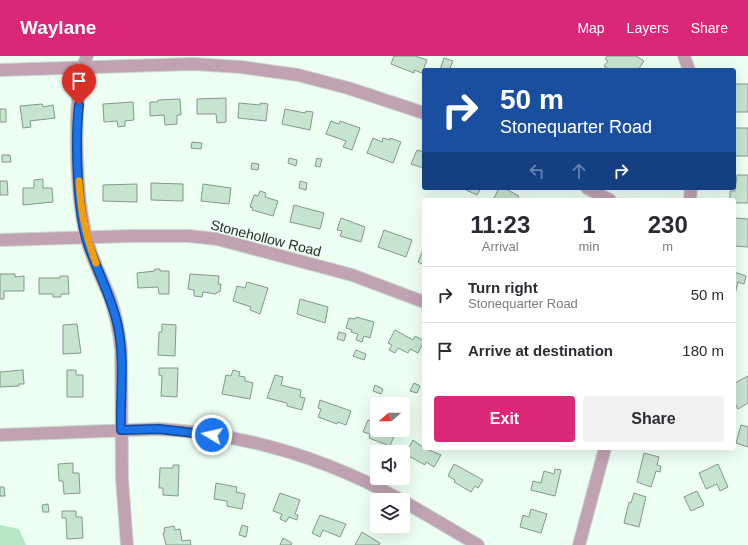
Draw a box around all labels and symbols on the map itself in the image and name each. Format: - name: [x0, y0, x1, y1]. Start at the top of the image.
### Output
- pin: [62, 64, 96, 105]
- street label: Stonehollow Road: [209, 216, 323, 260]
- north arrow: [370, 397, 410, 437]
- position arrow: [191, 414, 233, 456]

